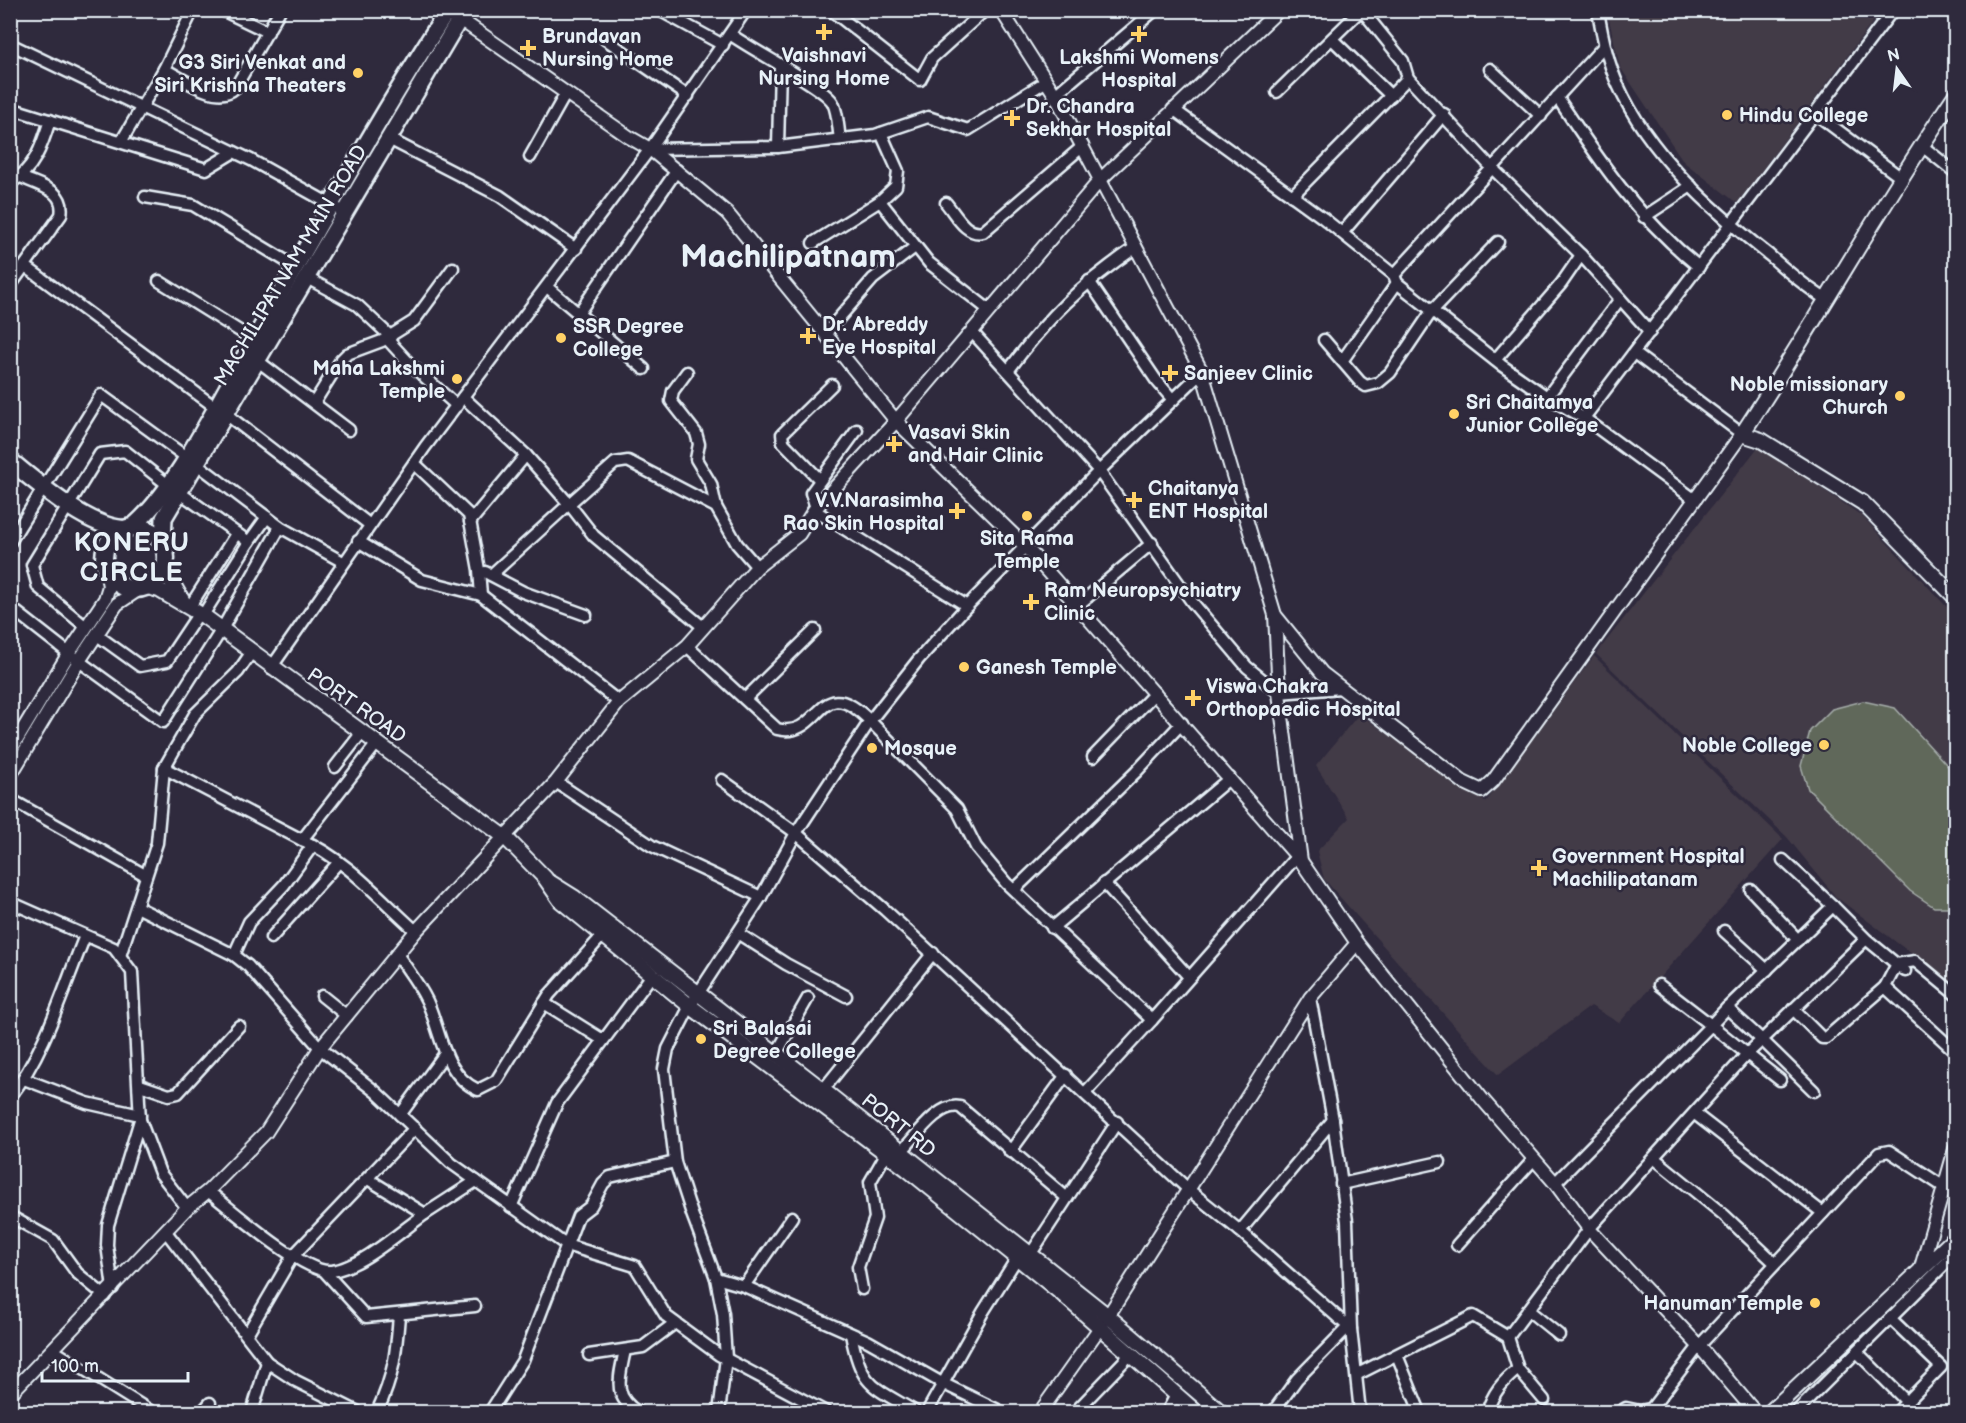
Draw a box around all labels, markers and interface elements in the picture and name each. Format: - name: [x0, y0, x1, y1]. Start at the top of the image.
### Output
- marker: Vaishnavi Nursing Home: [815, 23, 833, 41]
- place label: Brundavan Nursing Home: [542, 25, 674, 72]
- marker: Lakshmi Womens Hospital: [1130, 25, 1148, 43]
- marker: Brundavan Nursing Home: [519, 39, 537, 57]
- north arrow: [1867, 39, 1927, 99]
- place label: Vaishnavi Nursing Home: [758, 44, 890, 91]
- text: N: [1886, 45, 1902, 67]
- place label: Lakshmi Womens Hospital: [1059, 46, 1219, 93]
- place label: G3 Siri Venkat and Siri Krishna Theaters: [154, 51, 346, 98]
- marker: G3 Siri Venkat and Siri Krishna Theaters: [351, 66, 365, 80]
- place label: Dr. Chandra Sekhar Hospital: [1026, 95, 1171, 142]
- place label: Hindu College: [1739, 104, 1868, 128]
- marker: Hindu College: [1720, 108, 1734, 122]
- marker: Dr. Chandra Sekhar Hospital: [1003, 109, 1021, 127]
- street label: MACHILIPATNAM MAIN ROAD: [209, 141, 372, 390]
- district label: Machilipatnam: [680, 238, 896, 277]
- place label: Dr. Abreddy Eye Hospital: [822, 313, 936, 360]
- place label: SSR Degree College: [573, 315, 684, 362]
- marker: Dr. Abreddy Eye Hospital: [799, 327, 817, 345]
- marker: SSR Degree College: [554, 331, 568, 345]
- place label: Maha Lakshmi Temple: [313, 357, 445, 404]
- place label: Sanjeev Clinic: [1184, 362, 1313, 386]
- marker: Sanjeev Clinic: [1161, 364, 1179, 382]
- marker: Maha Lakshmi Temple: [450, 372, 464, 386]
- place label: Noble missionary Church: [1730, 373, 1889, 420]
- marker: Noble missionary Church: [1893, 389, 1907, 403]
- place label: Sri Chaitamya Junior College: [1466, 391, 1598, 438]
- marker: Sri Chaitamya Junior College: [1447, 407, 1461, 421]
- place label: Vasavi Skin and Hair Clinic: [908, 421, 1043, 468]
- marker: Vasavi Skin and Hair Clinic: [885, 435, 903, 453]
- place label: Chaitanya ENT Hospital: [1148, 477, 1268, 524]
- place label: V.V.Narasimha Rao Skin Hospital: [783, 489, 944, 536]
- marker: Chaitanya ENT Hospital: [1125, 491, 1143, 509]
- marker: V.V.Narasimha Rao Skin Hospital: [948, 502, 966, 520]
- marker: Sita Rama Temple: [1020, 509, 1034, 523]
- place label: Sita Rama Temple: [980, 527, 1074, 574]
- district label: KONERU CIRCLE: [74, 528, 190, 589]
- place label: Ram Neuropsychiatry Clinic: [1044, 579, 1242, 626]
- marker: Ram Neuropsychiatry Clinic: [1022, 593, 1040, 611]
- place label: Ganesh Temple: [976, 656, 1117, 680]
- marker: Ganesh Temple: [957, 660, 971, 674]
- street label: PORT ROAD: [302, 663, 410, 749]
- place label: Viswa Chakra Orthopaedic Hospital: [1206, 675, 1401, 722]
- marker: Viswa Chakra Orthopaedic Hospital: [1184, 689, 1202, 707]
- place label: Noble College: [1682, 734, 1812, 758]
- place label: Mosque: [884, 737, 957, 761]
- marker: Noble College: [1817, 738, 1831, 752]
- marker: Mosque: [865, 741, 879, 755]
- place label: Government Hospital Machilipatanam: [1552, 845, 1745, 892]
- marker: Government Hospital Machilipatanam: [1530, 859, 1548, 877]
- place label: Sri Balasai Degree College: [713, 1017, 856, 1064]
- marker: Sri Balasai Degree College: [694, 1032, 708, 1046]
- street label: PORT RD: [857, 1089, 940, 1163]
- place label: Hanuman Temple: [1644, 1292, 1803, 1316]
- marker: Hanuman Temple: [1808, 1296, 1822, 1310]
- scale bar: [42, 1345, 188, 1383]
- text: 100 m: [51, 1356, 99, 1377]

